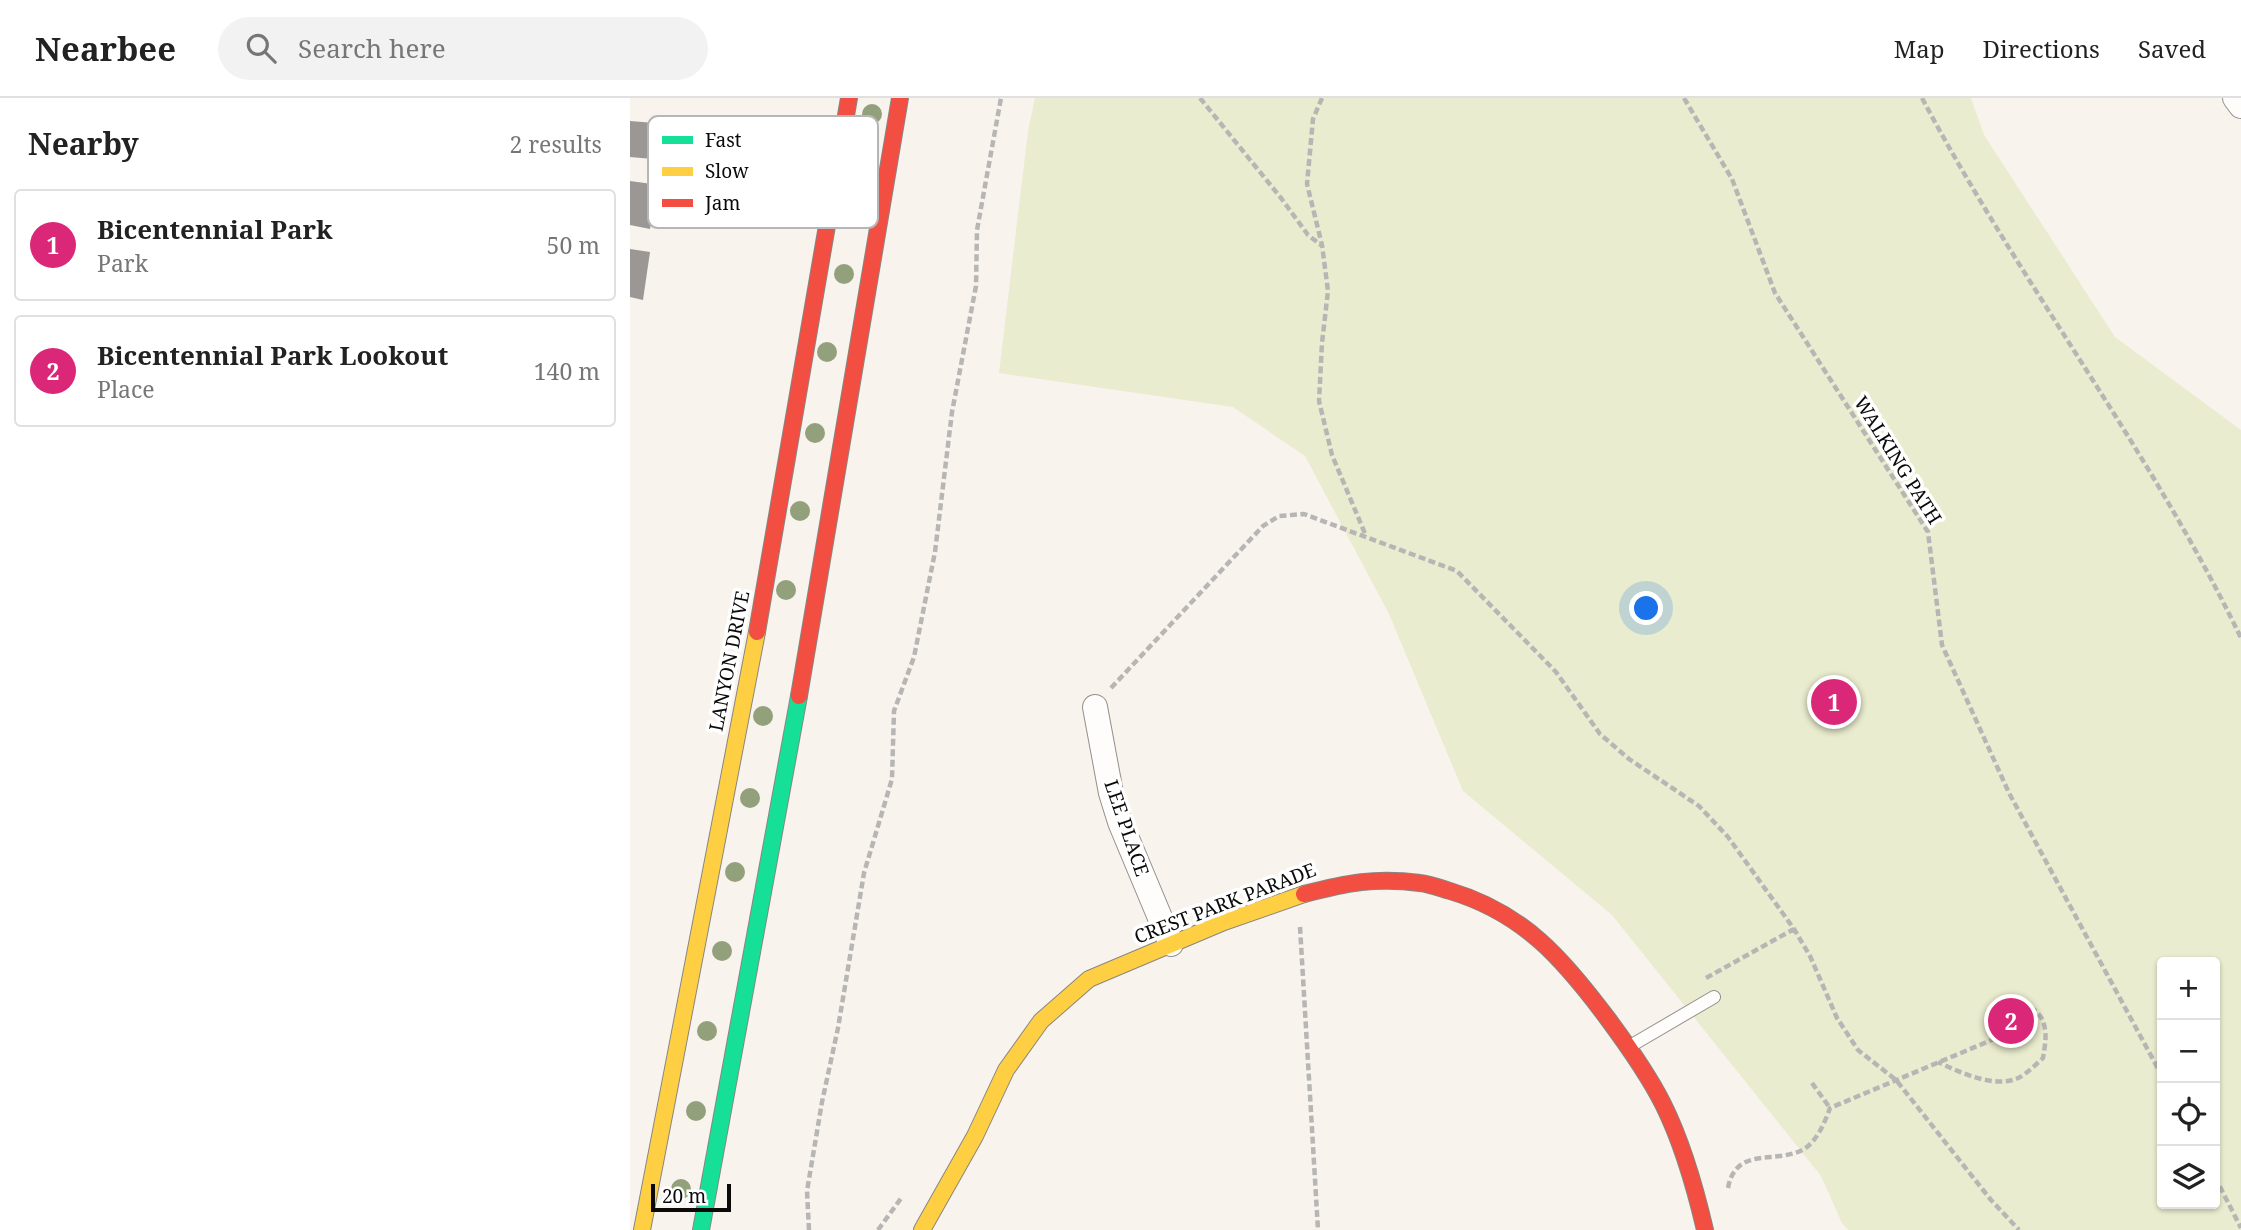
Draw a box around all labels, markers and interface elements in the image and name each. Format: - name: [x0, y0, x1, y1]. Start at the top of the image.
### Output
- search box: [218, 17, 708, 80]
- text: Nearbee: [35, 26, 176, 71]
- icon: search: [242, 29, 280, 67]
- text: Search here: [298, 30, 446, 66]
- text: Map: [1894, 32, 1945, 65]
- text: Directions: [1983, 32, 2100, 65]
- text: Saved: [2138, 32, 2206, 65]
- legend: [648, 116, 878, 228]
- text: Nearby: [28, 123, 139, 164]
- text: Fast: [705, 127, 742, 153]
- text: 2 results: [509, 128, 602, 160]
- text: Slow: [705, 158, 749, 184]
- text: Jam: [704, 190, 740, 216]
- text: Bicentennial Park: [97, 211, 333, 247]
- text: 1: [47, 229, 60, 261]
- text: 50 m: [547, 229, 600, 261]
- text: Park: [97, 247, 148, 279]
- text: Bicentennial Park Lookout: [97, 337, 448, 373]
- text: 2: [47, 355, 60, 387]
- text: 140 m: [534, 355, 600, 387]
- text: Place: [97, 373, 155, 405]
- street label: WALKING PATH: [1848, 391, 1948, 529]
- street label: LANYON DRIVE: [703, 588, 755, 733]
- your location: [1629, 591, 1663, 625]
- pin: 1: [1811, 676, 1857, 728]
- street label: LEE PLACE: [1098, 776, 1156, 880]
- street label: CREST PARK PARADE: [1130, 856, 1320, 950]
- map controls: [2157, 957, 2220, 1209]
- button: +: [2157, 957, 2220, 1020]
- pin: 2: [1988, 995, 2034, 1047]
- button: −: [2157, 1020, 2220, 1083]
- button: locate: [2157, 1083, 2220, 1146]
- button: layers: [2157, 1146, 2220, 1209]
- scale bar: [651, 1181, 732, 1213]
- text: 20 m: [662, 1183, 706, 1209]

